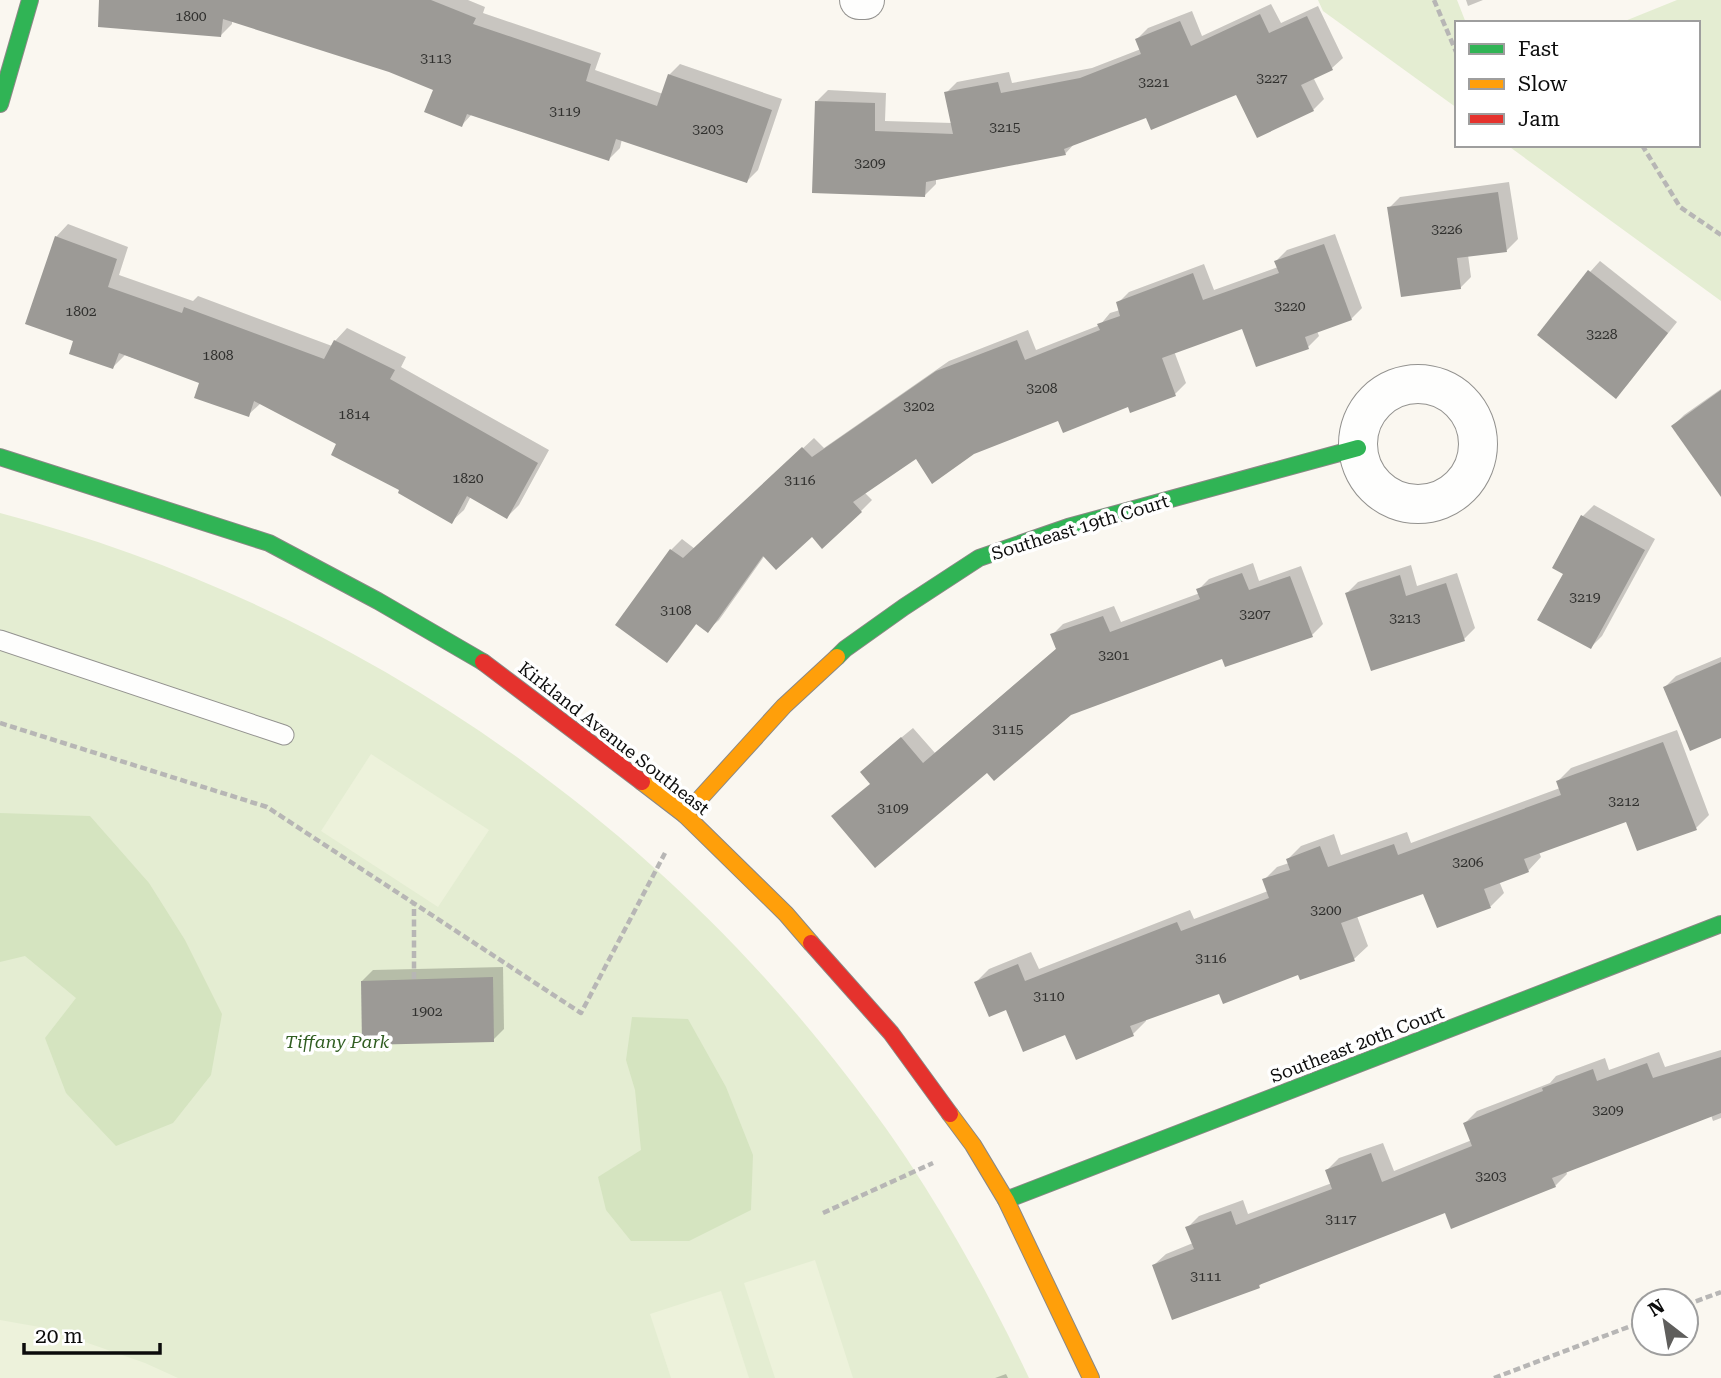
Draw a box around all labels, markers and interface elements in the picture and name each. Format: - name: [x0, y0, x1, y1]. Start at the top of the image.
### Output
- house number: 1800: [175, 8, 207, 24]
- legend: [1455, 21, 1700, 147]
- text: Fast: [1518, 37, 1559, 61]
- house number: 3113: [420, 50, 452, 66]
- house number: 3227: [1256, 70, 1288, 86]
- text: Slow: [1518, 72, 1568, 96]
- house number: 3221: [1138, 74, 1170, 90]
- house number: 3119: [549, 103, 581, 119]
- text: Jam: [1518, 107, 1560, 131]
- house number: 3215: [989, 119, 1021, 135]
- house number: 3203: [692, 121, 724, 137]
- house number: 3209: [854, 155, 886, 171]
- house number: 3226: [1431, 221, 1463, 237]
- house number: 3220: [1274, 298, 1306, 314]
- house number: 1802: [65, 303, 97, 319]
- house number: 3228: [1586, 326, 1618, 342]
- house number: 1808: [202, 347, 234, 363]
- house number: 3208: [1026, 380, 1058, 396]
- house number: 3202: [903, 398, 935, 414]
- house number: 1814: [338, 406, 370, 422]
- house number: 1820: [452, 470, 484, 486]
- house number: 3116: [784, 472, 816, 488]
- street label: Southeast 19th Court: [989, 490, 1171, 564]
- house number: 3219: [1569, 589, 1601, 605]
- house number: 3108: [660, 602, 692, 618]
- house number: 3207: [1239, 606, 1271, 622]
- house number: 3213: [1389, 610, 1421, 626]
- house number: 3201: [1098, 647, 1130, 663]
- street label: Kirkland Avenue Southeast: [514, 657, 714, 819]
- house number: 3115: [992, 721, 1024, 737]
- house number: 3212: [1608, 793, 1640, 809]
- house number: 3109: [877, 800, 909, 816]
- house number: 3206: [1452, 854, 1484, 870]
- house number: 3200: [1310, 902, 1342, 918]
- house number: 3116: [1195, 950, 1227, 966]
- house number: 3110: [1033, 988, 1065, 1004]
- street label: Southeast 20th Court: [1267, 1001, 1447, 1087]
- house number: 1902: [411, 1003, 443, 1019]
- park label: Tiffany Park: [285, 1031, 390, 1052]
- house number: 3209: [1592, 1102, 1624, 1118]
- house number: 3203: [1475, 1168, 1507, 1184]
- house number: 3117: [1325, 1211, 1357, 1227]
- house number: 3111: [1190, 1268, 1222, 1284]
- north arrow: [1630, 1287, 1700, 1357]
- text: N: [1644, 1294, 1669, 1321]
- scale bar: [24, 1312, 161, 1356]
- text: 20 m: [35, 1324, 83, 1348]

